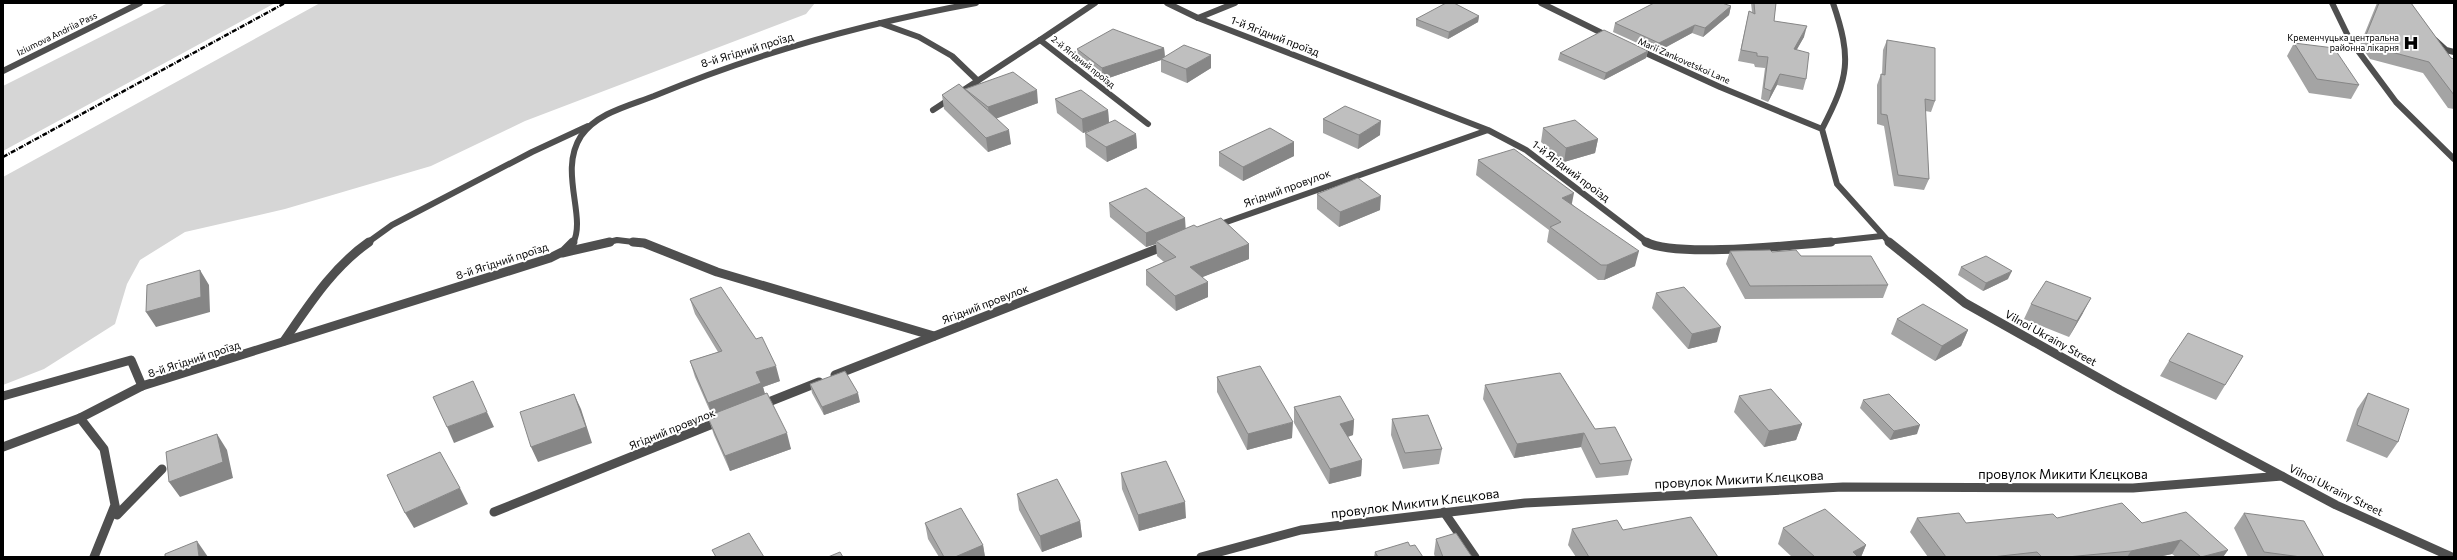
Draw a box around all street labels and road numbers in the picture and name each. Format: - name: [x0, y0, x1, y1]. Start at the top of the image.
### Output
- street label: Iziumova Andriia Pass: [15, 9, 99, 58]
- street label: 1-й Ягідний проїзд: [1229, 13, 1322, 59]
- street label: 8-й Ягідний проїзд: [699, 29, 795, 70]
- street label: 2-й Ягідний проїзд: [1049, 33, 1118, 90]
- street label: Marii Zankovetskoi Lane: [1636, 35, 1732, 86]
- street label: 1-й Ягідний проїзд: [1530, 137, 1613, 204]
- street label: Ягідний провулок: [1242, 166, 1332, 209]
- street label: 8-й Ягідний проїзд: [454, 239, 550, 282]
- street label: Ягідний провулок: [940, 281, 1030, 326]
- street label: Vilnoi Ukrainy Street: [2003, 307, 2100, 368]
- street label: 8-й Ягідний проїзд: [146, 337, 242, 380]
- street label: Ягідний провулок: [627, 405, 717, 452]
- street label: Vilnoi Ukrainy Street: [2287, 461, 2386, 518]
- street label: провулок Микити Клєцкова: [1978, 466, 2148, 482]
- street label: провулок Микити Клєцкова: [1654, 467, 1824, 491]
- street label: провулок Микити Клєцкова: [1330, 485, 1500, 521]

